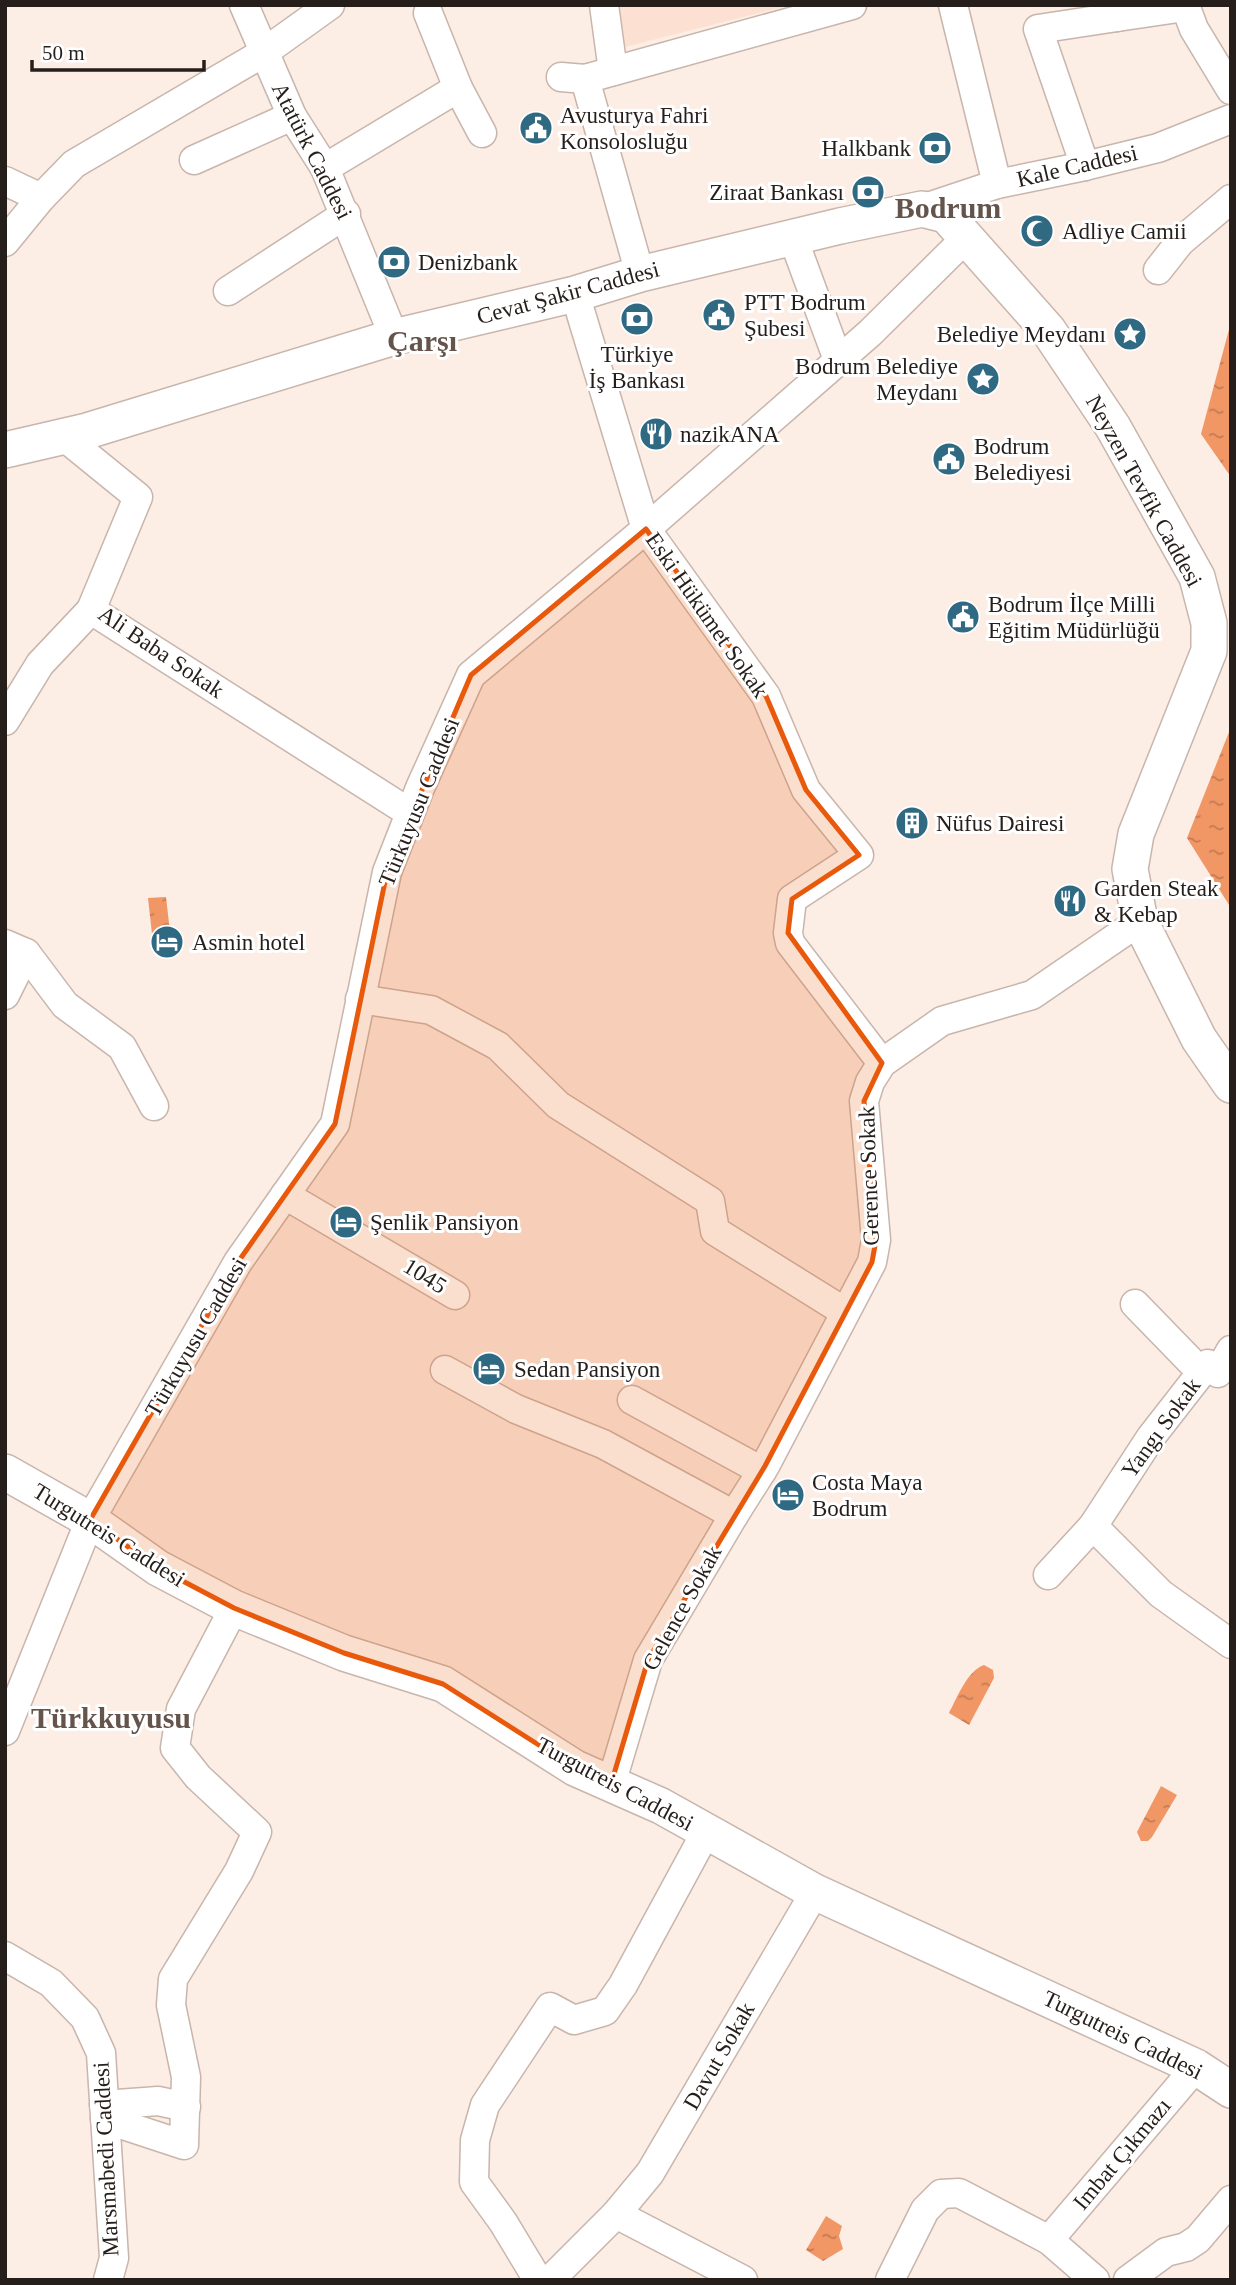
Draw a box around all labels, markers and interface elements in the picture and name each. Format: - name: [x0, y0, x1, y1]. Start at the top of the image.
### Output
- scale bar: [32, 28, 203, 72]
- text: 50 m: [42, 41, 85, 65]
- street label: Atatürk Caddesi: [267, 78, 357, 224]
- place label: Avusturya Fahri Konsolosluğu: [560, 103, 708, 154]
- public building icon: Avusturya Fahri Konsolosluğu: [517, 109, 555, 147]
- bank icon: Halkbank: [916, 129, 954, 167]
- place label: Halkbank: [822, 136, 911, 161]
- street label: Kale Caddesi: [1014, 140, 1140, 192]
- bank icon: Ziraat Bankası: [849, 173, 887, 211]
- place label: Ziraat Bankası: [709, 180, 844, 205]
- district label: Bodrum: [895, 191, 1001, 224]
- mosque icon: Adliye Camii: [1018, 212, 1056, 250]
- place label: Adliye Camii: [1062, 219, 1187, 244]
- bank icon: Denizbank: [375, 243, 413, 281]
- place label: Denizbank: [418, 250, 518, 275]
- street label: Cevat Şakir Caddesi: [474, 257, 662, 329]
- place label: PTT Bodrum Şubesi: [744, 290, 866, 341]
- public building icon: PTT Bodrum Şubesi: [700, 296, 738, 334]
- bank icon: Türkiye İş Bankası: [618, 300, 656, 338]
- place icon: Belediye Meydanı: [1111, 315, 1149, 353]
- place label: Belediye Meydanı: [937, 322, 1106, 347]
- district label: Çarşı: [387, 324, 457, 357]
- place label: Türkiye İş Bankası: [589, 342, 685, 393]
- place label: Bodrum Belediye Meydanı: [795, 354, 958, 405]
- place icon: Bodrum Belediye Meydanı: [964, 360, 1002, 398]
- street label: Neyzen Tevfik Caddesi: [1081, 391, 1207, 591]
- restaurant icon: nazikANA: [637, 415, 675, 453]
- place label: nazikANA: [680, 422, 780, 447]
- place label: Bodrum Belediyesi: [974, 434, 1071, 485]
- public building icon: Bodrum Belediyesi: [930, 440, 968, 478]
- street label: Eski Hükümet Sokak: [641, 528, 774, 703]
- place label: Bodrum İlçe Milli Eğitim Müdürlüğü: [988, 592, 1160, 643]
- public building icon: Bodrum İlçe Milli Eğitim Müdürlüğü: [944, 598, 982, 636]
- street label: Ali Baba Sokak: [94, 601, 229, 703]
- street label: Türkuyusu Caddesi: [374, 714, 464, 890]
- building icon: Nüfus Dairesi: [893, 804, 931, 842]
- place label: Nüfus Dairesi: [936, 811, 1064, 836]
- place label: Garden Steak & Kebap: [1094, 876, 1219, 927]
- restaurant icon: Garden Steak & Kebap: [1051, 882, 1089, 920]
- hotel icon: Asmin hotel: [148, 923, 186, 961]
- place label: Asmin hotel: [192, 930, 305, 955]
- street label: Gerence Sokak: [854, 1105, 884, 1246]
- hotel icon: Şenlik Pansiyon: [327, 1203, 365, 1241]
- place label: Şenlik Pansiyon: [370, 1210, 519, 1235]
- street label: Türkuyusu Caddesi: [140, 1253, 252, 1421]
- street label: 1045: [399, 1253, 451, 1299]
- hotel icon: Sedan Pansiyon: [470, 1350, 508, 1388]
- place label: Sedan Pansiyon: [514, 1357, 661, 1382]
- street label: Yangı Sokak: [1116, 1373, 1206, 1483]
- place label: Costa Maya Bodrum: [812, 1470, 923, 1521]
- hotel icon: Costa Maya Bodrum: [769, 1476, 807, 1514]
- street label: Turgutreis Caddesi: [28, 1478, 190, 1592]
- street label: Gelence Sokak: [637, 1541, 727, 1675]
- district label: Türkkuyusu: [31, 1701, 191, 1734]
- street label: Turgutreis Caddesi: [532, 1732, 698, 1836]
- street label: Turgutreis Caddesi: [1039, 1986, 1207, 2084]
- street label: Davut Sokak: [678, 1998, 760, 2114]
- street label: Marsmabedi Caddesi: [88, 2061, 124, 2257]
- street label: Imbat Çıkmazı: [1068, 2093, 1176, 2215]

